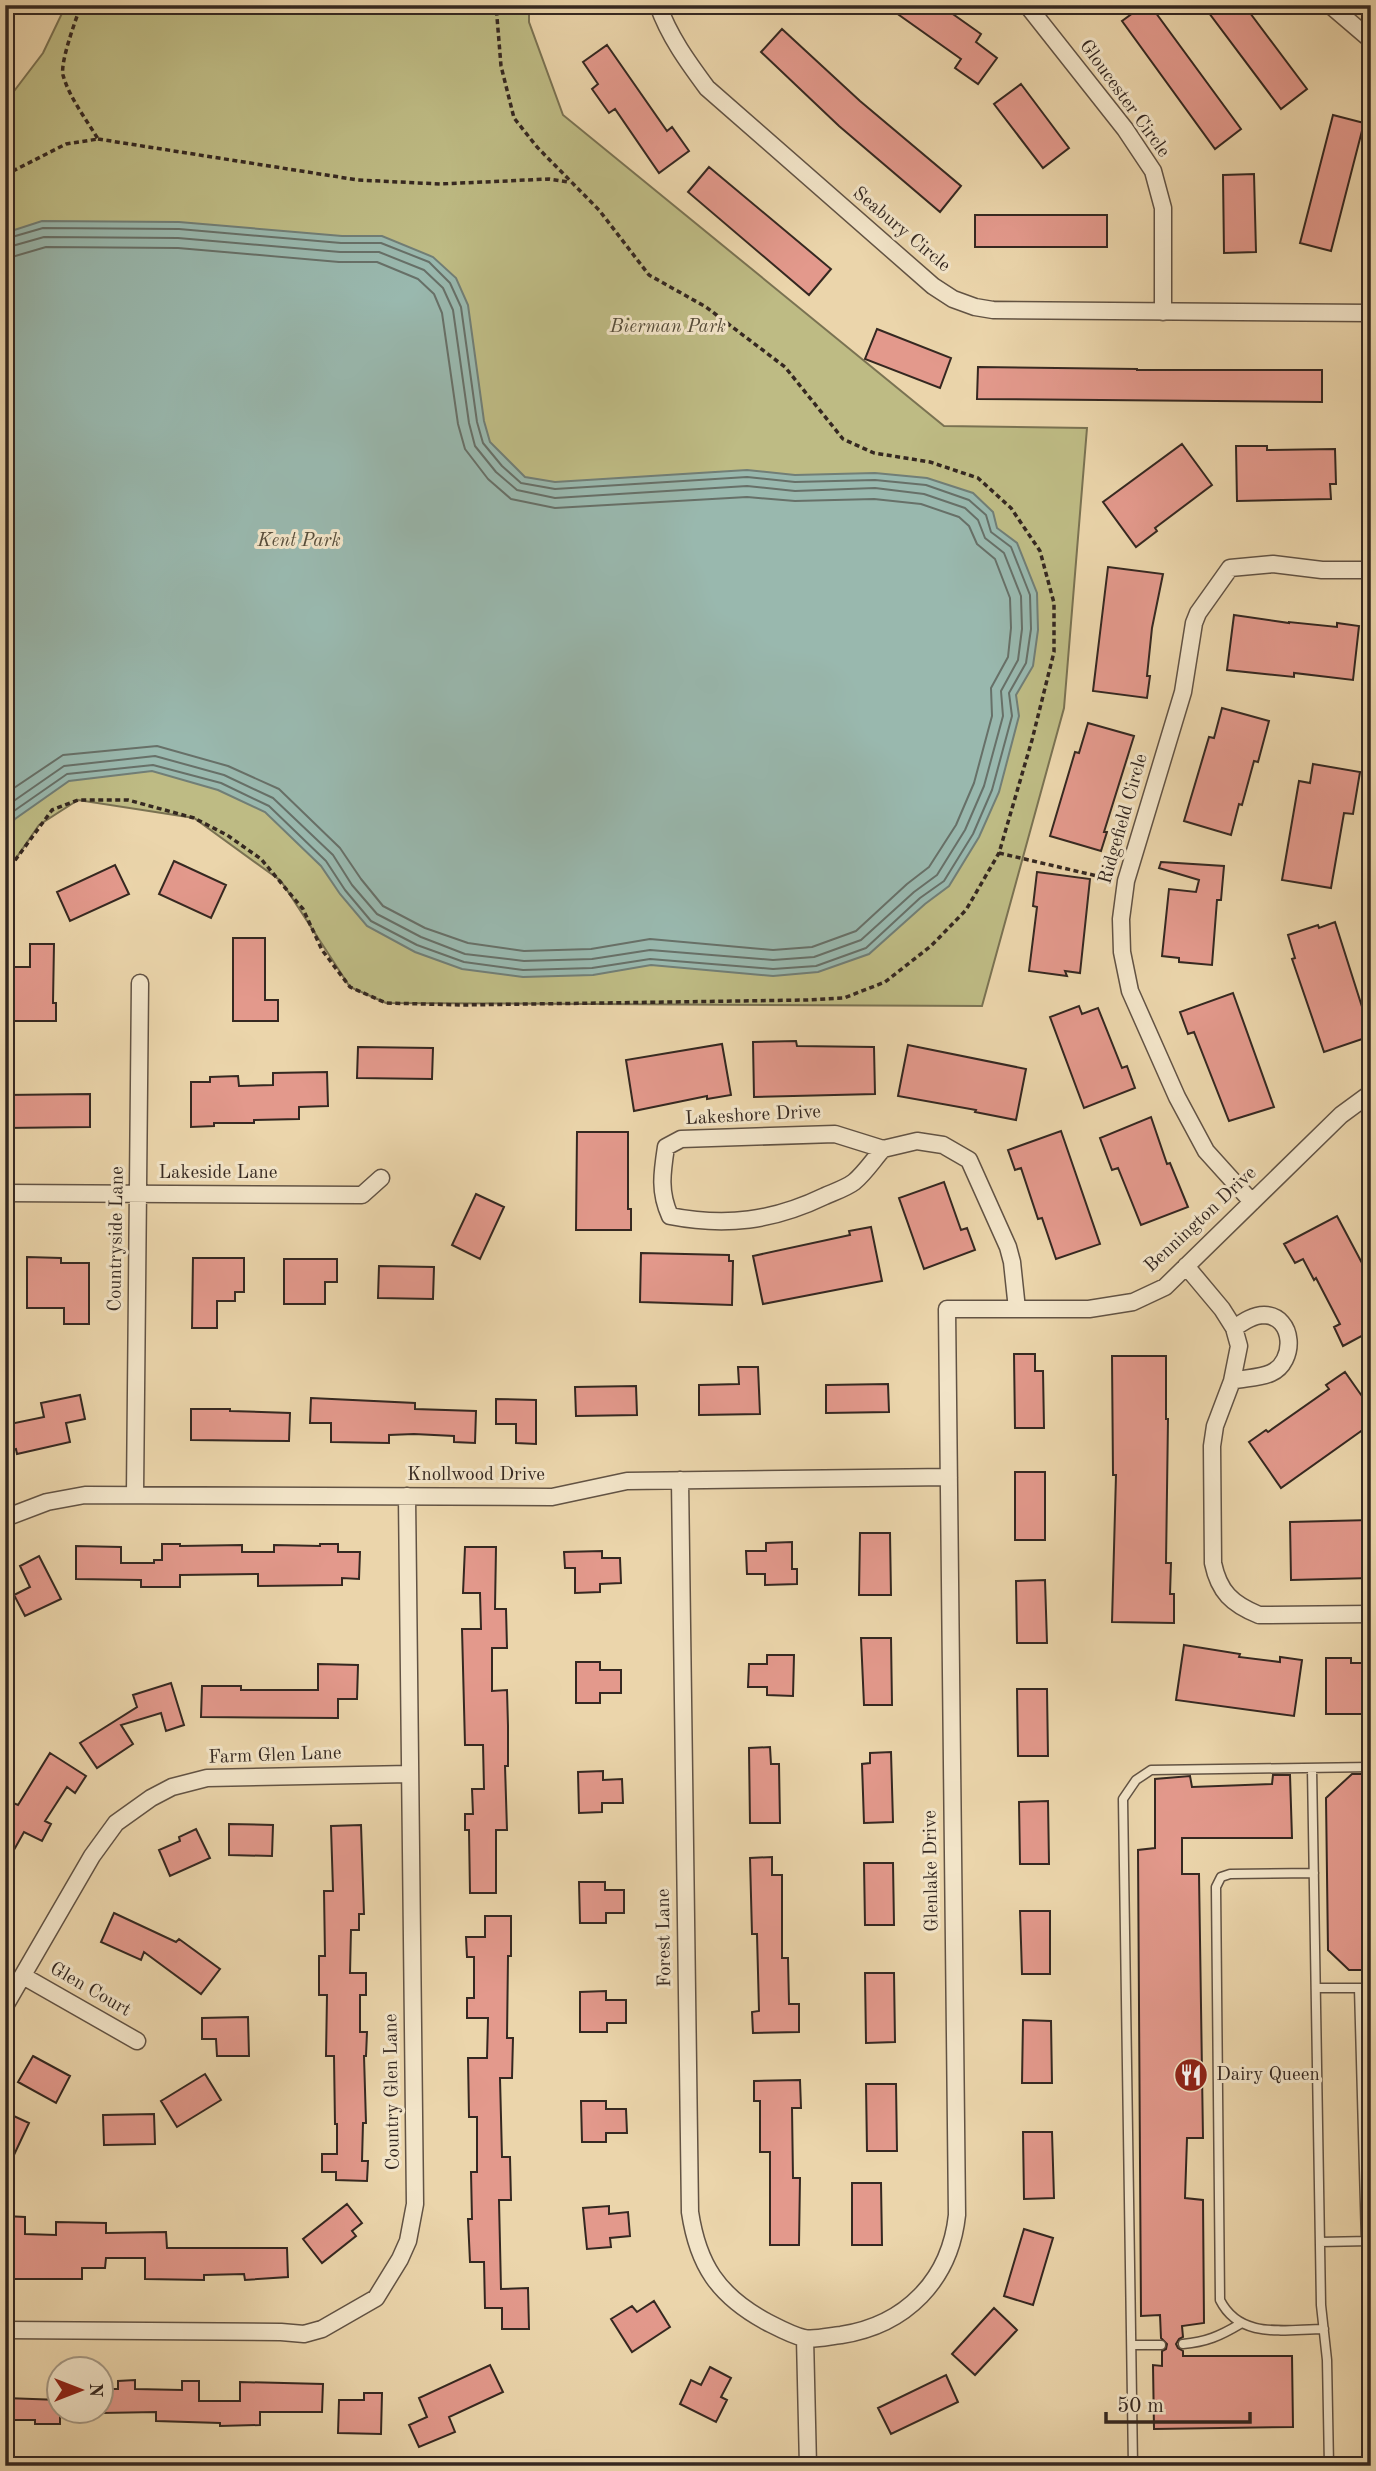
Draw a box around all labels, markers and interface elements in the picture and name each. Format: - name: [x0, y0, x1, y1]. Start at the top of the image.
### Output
- street label: Gloucester Circle: [1075, 37, 1173, 161]
- street label: Seabury Circle: [849, 184, 953, 276]
- park label: Bierman Park: [609, 318, 726, 337]
- park label: Kent Park: [256, 532, 341, 551]
- street label: Ridgefield Circle: [1096, 752, 1152, 886]
- street label: Lakeshore Drive: [684, 1103, 822, 1129]
- street label: Lakeside Lane: [158, 1164, 278, 1183]
- street label: Bennington Drive: [1141, 1164, 1261, 1276]
- street label: Countryside Lane: [106, 1166, 128, 1312]
- street label: Knollwood Drive: [407, 1466, 545, 1485]
- street label: Farm Glen Lane: [208, 1744, 342, 1768]
- street label: Glenlake Drive: [921, 1810, 943, 1932]
- street label: Forest Lane: [655, 1888, 675, 1988]
- street label: Glen Court: [46, 1959, 134, 2021]
- street label: Country Glen Lane: [382, 2014, 404, 2170]
- restaurant icon: Dairy Queen: [1172, 2056, 1210, 2094]
- place label: Dairy Queen: [1216, 2066, 1320, 2085]
- north arrow: [46, 2356, 116, 2426]
- scale bar: [1106, 2380, 1250, 2424]
- text: N: [85, 2383, 104, 2398]
- text: 50 m: [1117, 2396, 1164, 2417]

